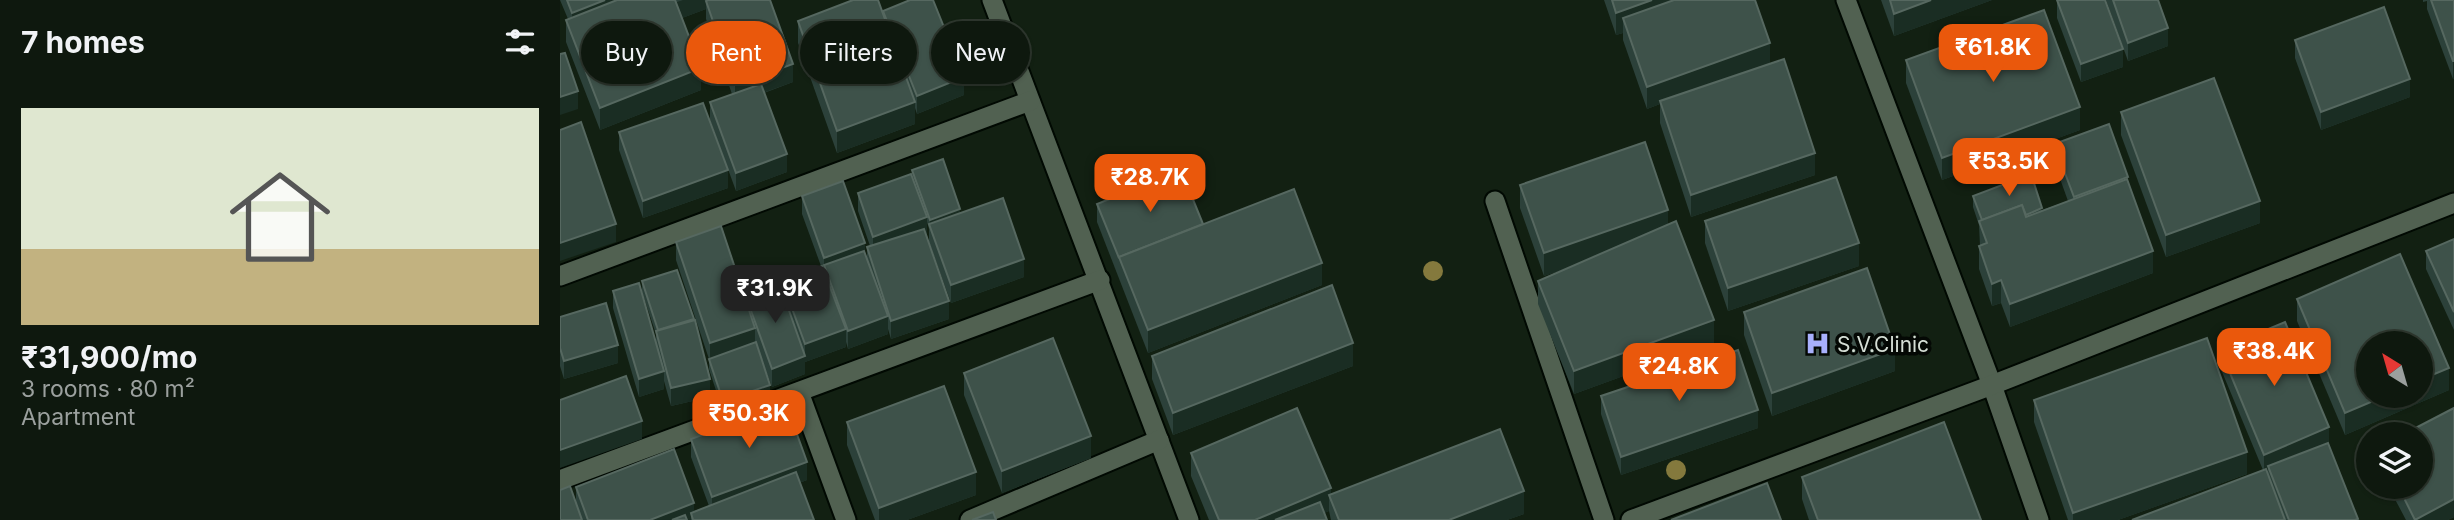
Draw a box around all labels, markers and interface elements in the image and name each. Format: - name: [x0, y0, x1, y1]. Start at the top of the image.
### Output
- chip: Buy: [581, 21, 672, 84]
- chip: Rent: [686, 21, 786, 84]
- chip: Filters: [800, 21, 917, 84]
- chip: New: [931, 21, 1030, 84]
- icon: filters: [501, 23, 539, 61]
- text: 7 homes: [21, 24, 145, 60]
- pin: ₹61.8K: [1936, 24, 2050, 84]
- text: ₹61.8K: [1955, 33, 2031, 61]
- pin: ₹53.5K: [1952, 138, 2066, 198]
- text: ₹53.5K: [1969, 147, 2049, 175]
- icon: home: [217, 154, 343, 280]
- pin: ₹28.7K: [1093, 154, 1207, 214]
- text: ₹28.7K: [1110, 163, 1190, 191]
- pin: ₹31.9K: [718, 266, 832, 325]
- text: ₹31.9K: [737, 274, 813, 302]
- pin: ₹38.4K: [2217, 328, 2331, 388]
- hospital icon: S.V.Clinic: [1803, 330, 1831, 358]
- north arrow: [2356, 331, 2432, 408]
- map controls: [2356, 331, 2433, 499]
- place label: S.V.Clinic: [1837, 332, 1929, 357]
- text: ₹38.4K: [2233, 337, 2315, 365]
- text: ₹31,900/mo: [21, 339, 197, 375]
- pin: ₹24.8K: [1622, 344, 1736, 403]
- text: ₹24.8K: [1639, 352, 1719, 380]
- text: 3 rooms · 80 m²: [21, 375, 195, 403]
- pin: ₹50.3K: [692, 391, 806, 450]
- text: ₹50.3K: [708, 399, 790, 427]
- text: Apartment: [21, 403, 135, 431]
- button: layers: [2356, 422, 2433, 499]

